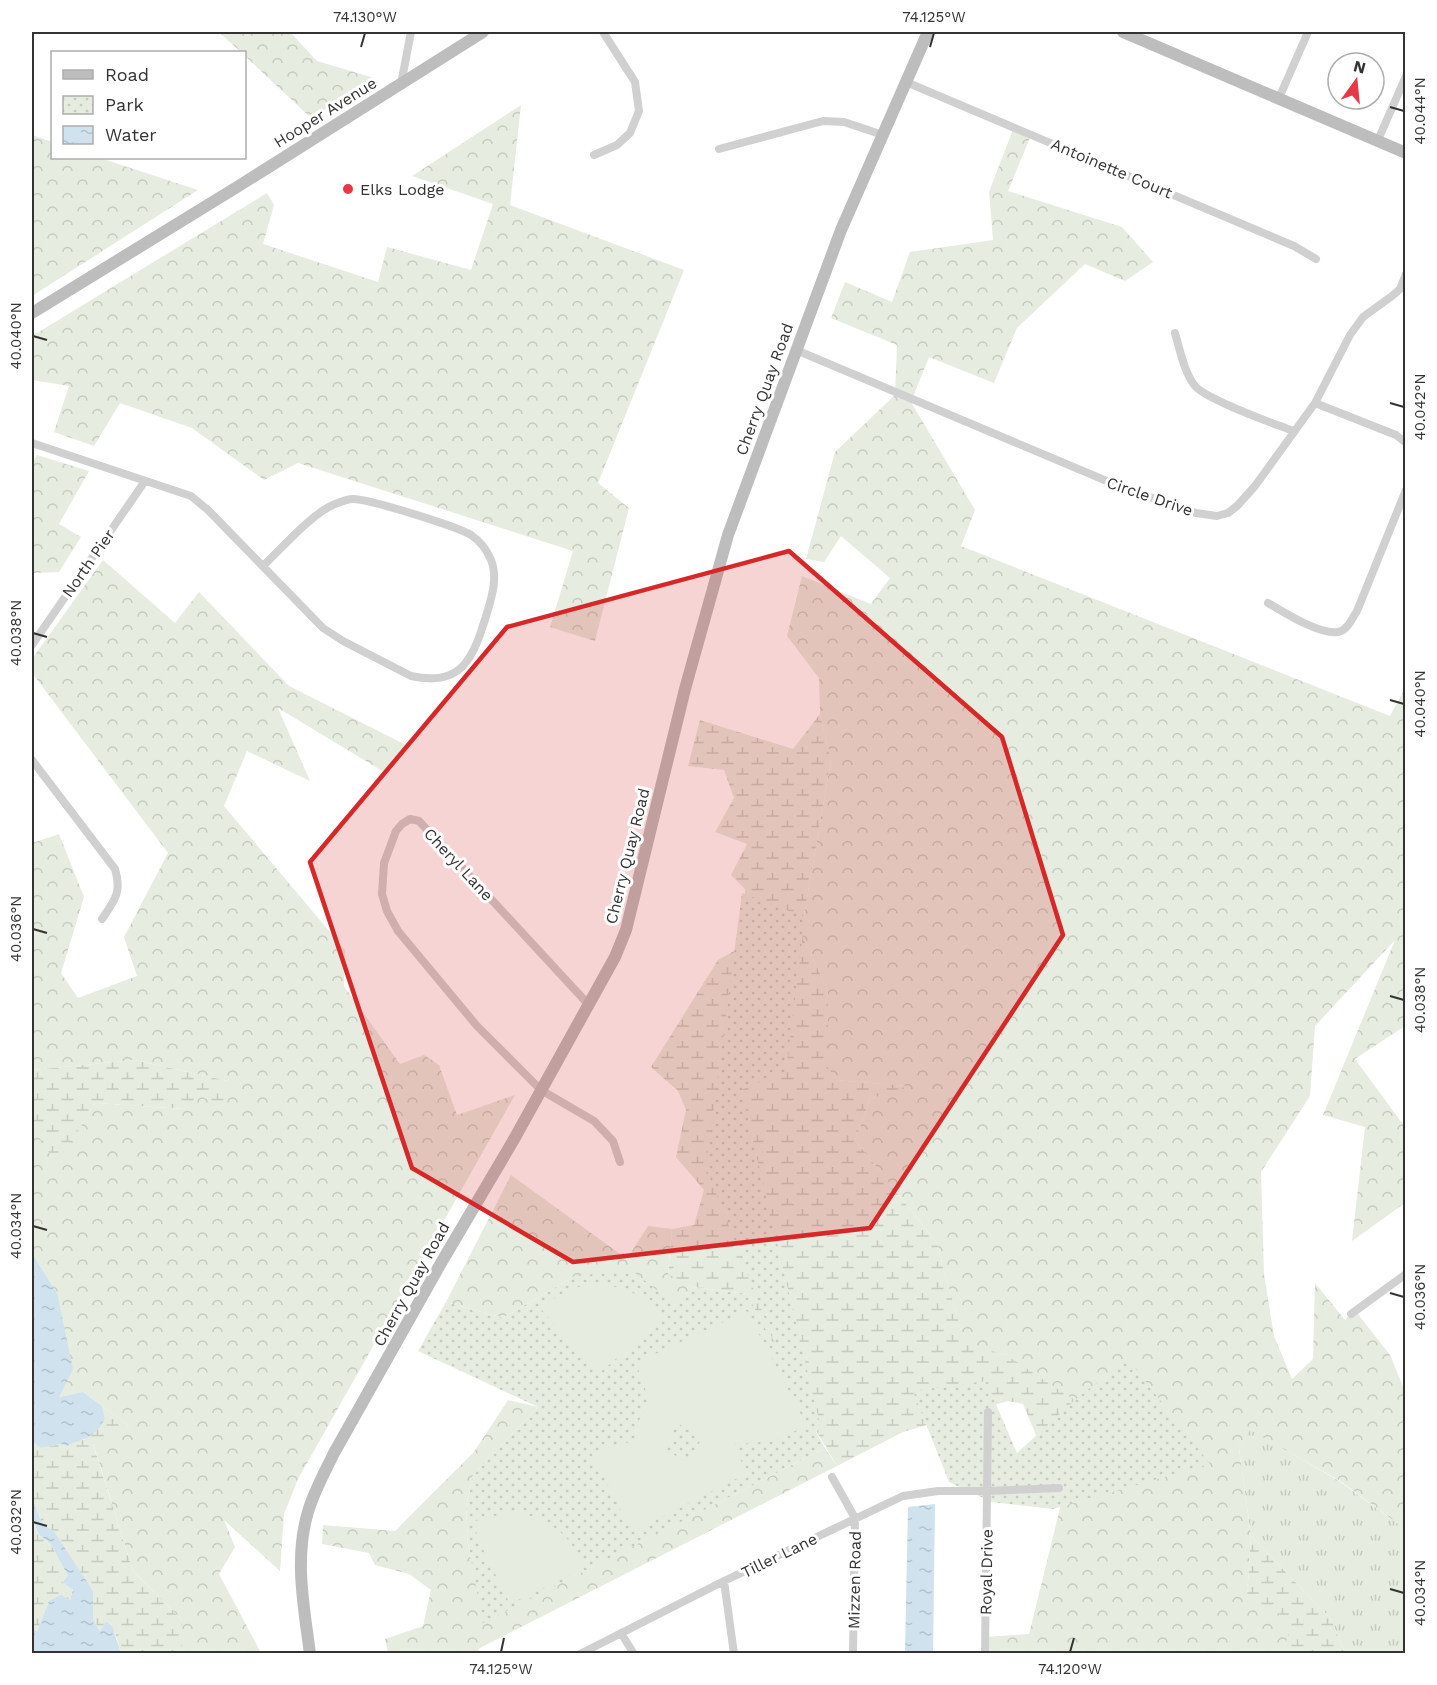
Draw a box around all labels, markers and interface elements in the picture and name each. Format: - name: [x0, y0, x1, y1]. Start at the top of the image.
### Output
- text: 74.130°W: [333, 8, 397, 26]
- text: 74.125°W: [902, 8, 966, 26]
- legend: [51, 51, 246, 159]
- north arrow: [1326, 51, 1386, 111]
- text: N: [1352, 56, 1368, 78]
- text: Road: [105, 64, 149, 85]
- street label: Hooper Avenue: [270, 73, 380, 152]
- text: 40.044°N: [1411, 77, 1429, 145]
- text: Park: [105, 94, 144, 115]
- text: Water: [105, 124, 157, 145]
- street label: Antoinette Court: [1048, 134, 1176, 203]
- place label: Elks Lodge: [360, 180, 445, 199]
- marker: Elks Lodge: [341, 182, 355, 196]
- text: 40.040°N: [7, 302, 25, 370]
- street label: Cherry Quay Road: [732, 320, 797, 458]
- text: 40.042°N: [1411, 374, 1429, 440]
- street label: Circle Drive: [1104, 473, 1195, 520]
- street label: North Pier: [58, 525, 119, 601]
- text: 40.038°N: [7, 600, 25, 666]
- text: 40.040°N: [1411, 670, 1429, 738]
- street label: Cherry Quay Road: [601, 786, 654, 926]
- street label: Cheryl Lane: [420, 824, 497, 905]
- text: 40.036°N: [7, 896, 25, 962]
- text: 40.038°N: [1411, 967, 1429, 1033]
- text: 40.034°N: [7, 1193, 25, 1259]
- street label: Cherry Quay Road: [369, 1219, 454, 1350]
- text: 40.036°N: [1411, 1264, 1429, 1330]
- text: 40.032°N: [7, 1489, 25, 1555]
- street label: Tiller Lane: [738, 1529, 820, 1582]
- street label: Royal Drive: [976, 1529, 997, 1615]
- street label: Mizzen Road: [844, 1531, 865, 1629]
- text: 40.034°N: [1411, 1560, 1429, 1626]
- text: 74.125°W: [469, 1660, 533, 1678]
- text: 74.120°W: [1038, 1660, 1102, 1678]

